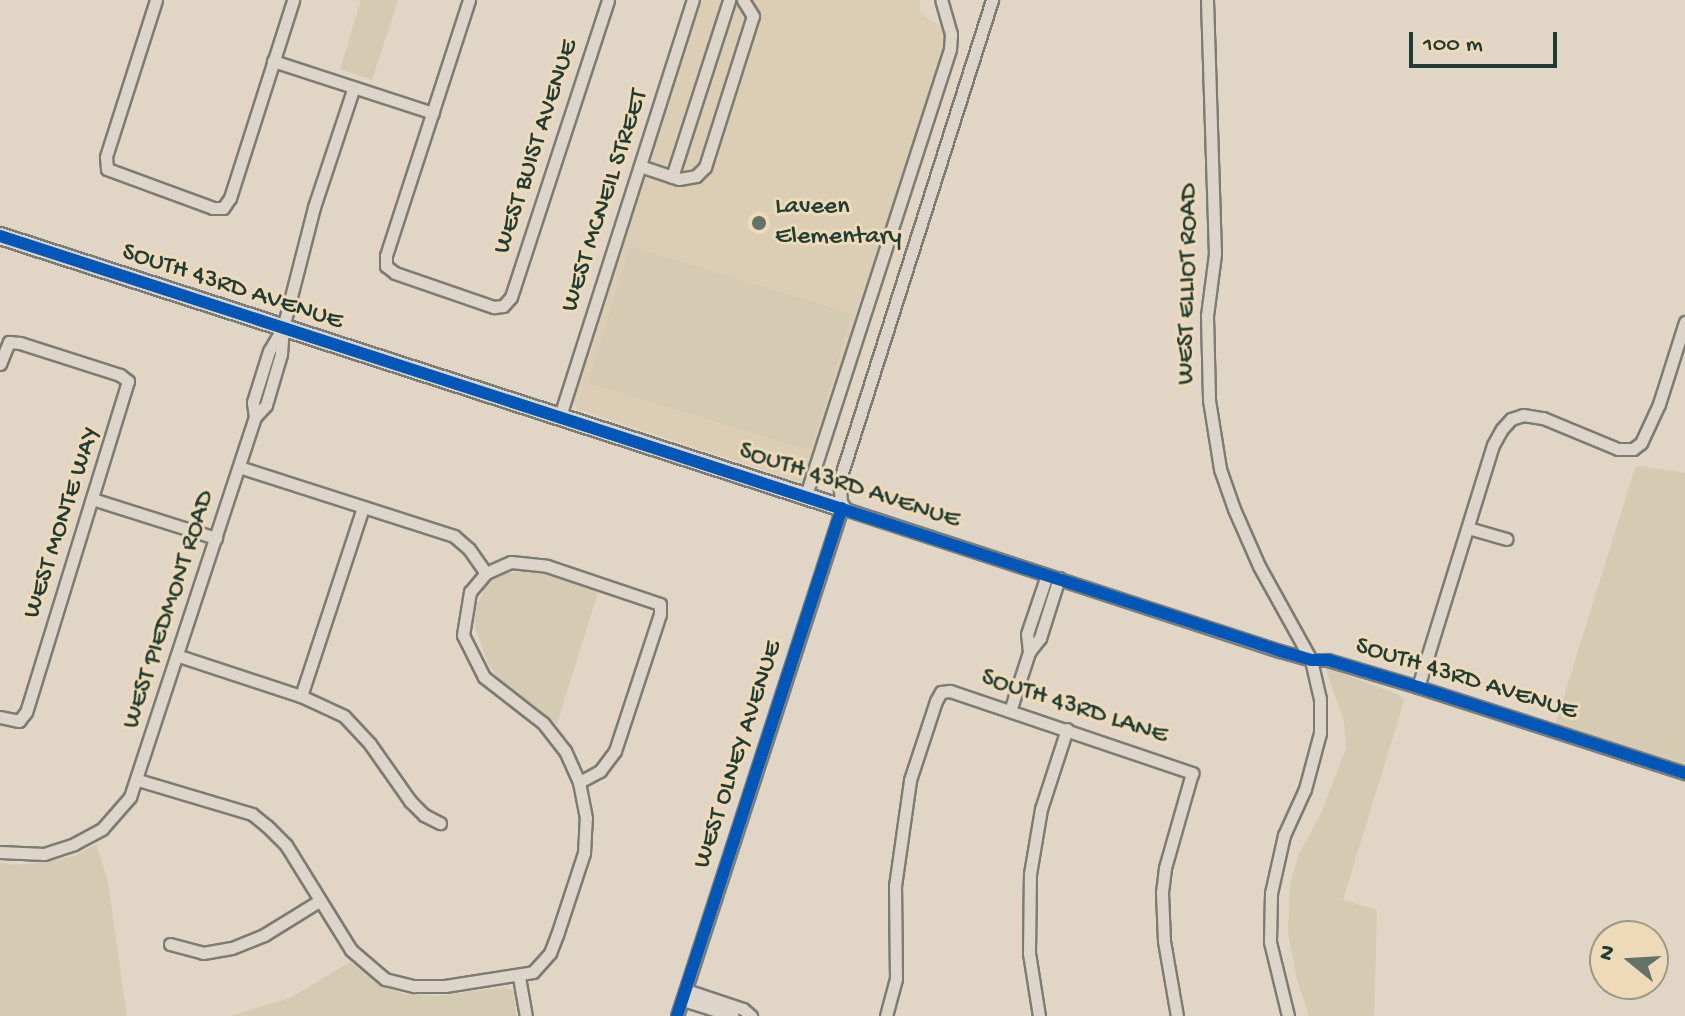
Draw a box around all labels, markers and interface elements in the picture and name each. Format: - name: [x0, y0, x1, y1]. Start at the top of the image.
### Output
- scale bar: [1413, 16, 1561, 66]
- text: 100 m: [1423, 31, 1483, 60]
- street label: WEST BUIST AVENUE: [488, 36, 586, 258]
- street label: WEST MCNEIL STREET: [555, 86, 657, 316]
- street label: WEST ELLIOT ROAD: [1172, 183, 1206, 385]
- place label: Laveen Elementary: [775, 192, 902, 254]
- marker: Laveen Elementary: [750, 214, 768, 232]
- street label: SOUTH 43RD AVENUE: [118, 238, 346, 338]
- street label: WEST MONTE WAY: [17, 424, 109, 622]
- street label: SOUTH 43RD AVENUE: [735, 437, 963, 537]
- street label: WEST PIEDMONT ROAD: [117, 487, 223, 733]
- street label: SOUTH 43RD AVENUE: [1351, 631, 1581, 729]
- street label: WEST OLNEY AVENUE: [688, 637, 790, 873]
- street label: SOUTH 43RD LANE: [977, 663, 1171, 753]
- north arrow: [1589, 920, 1669, 1000]
- text: N: [1593, 942, 1623, 964]

